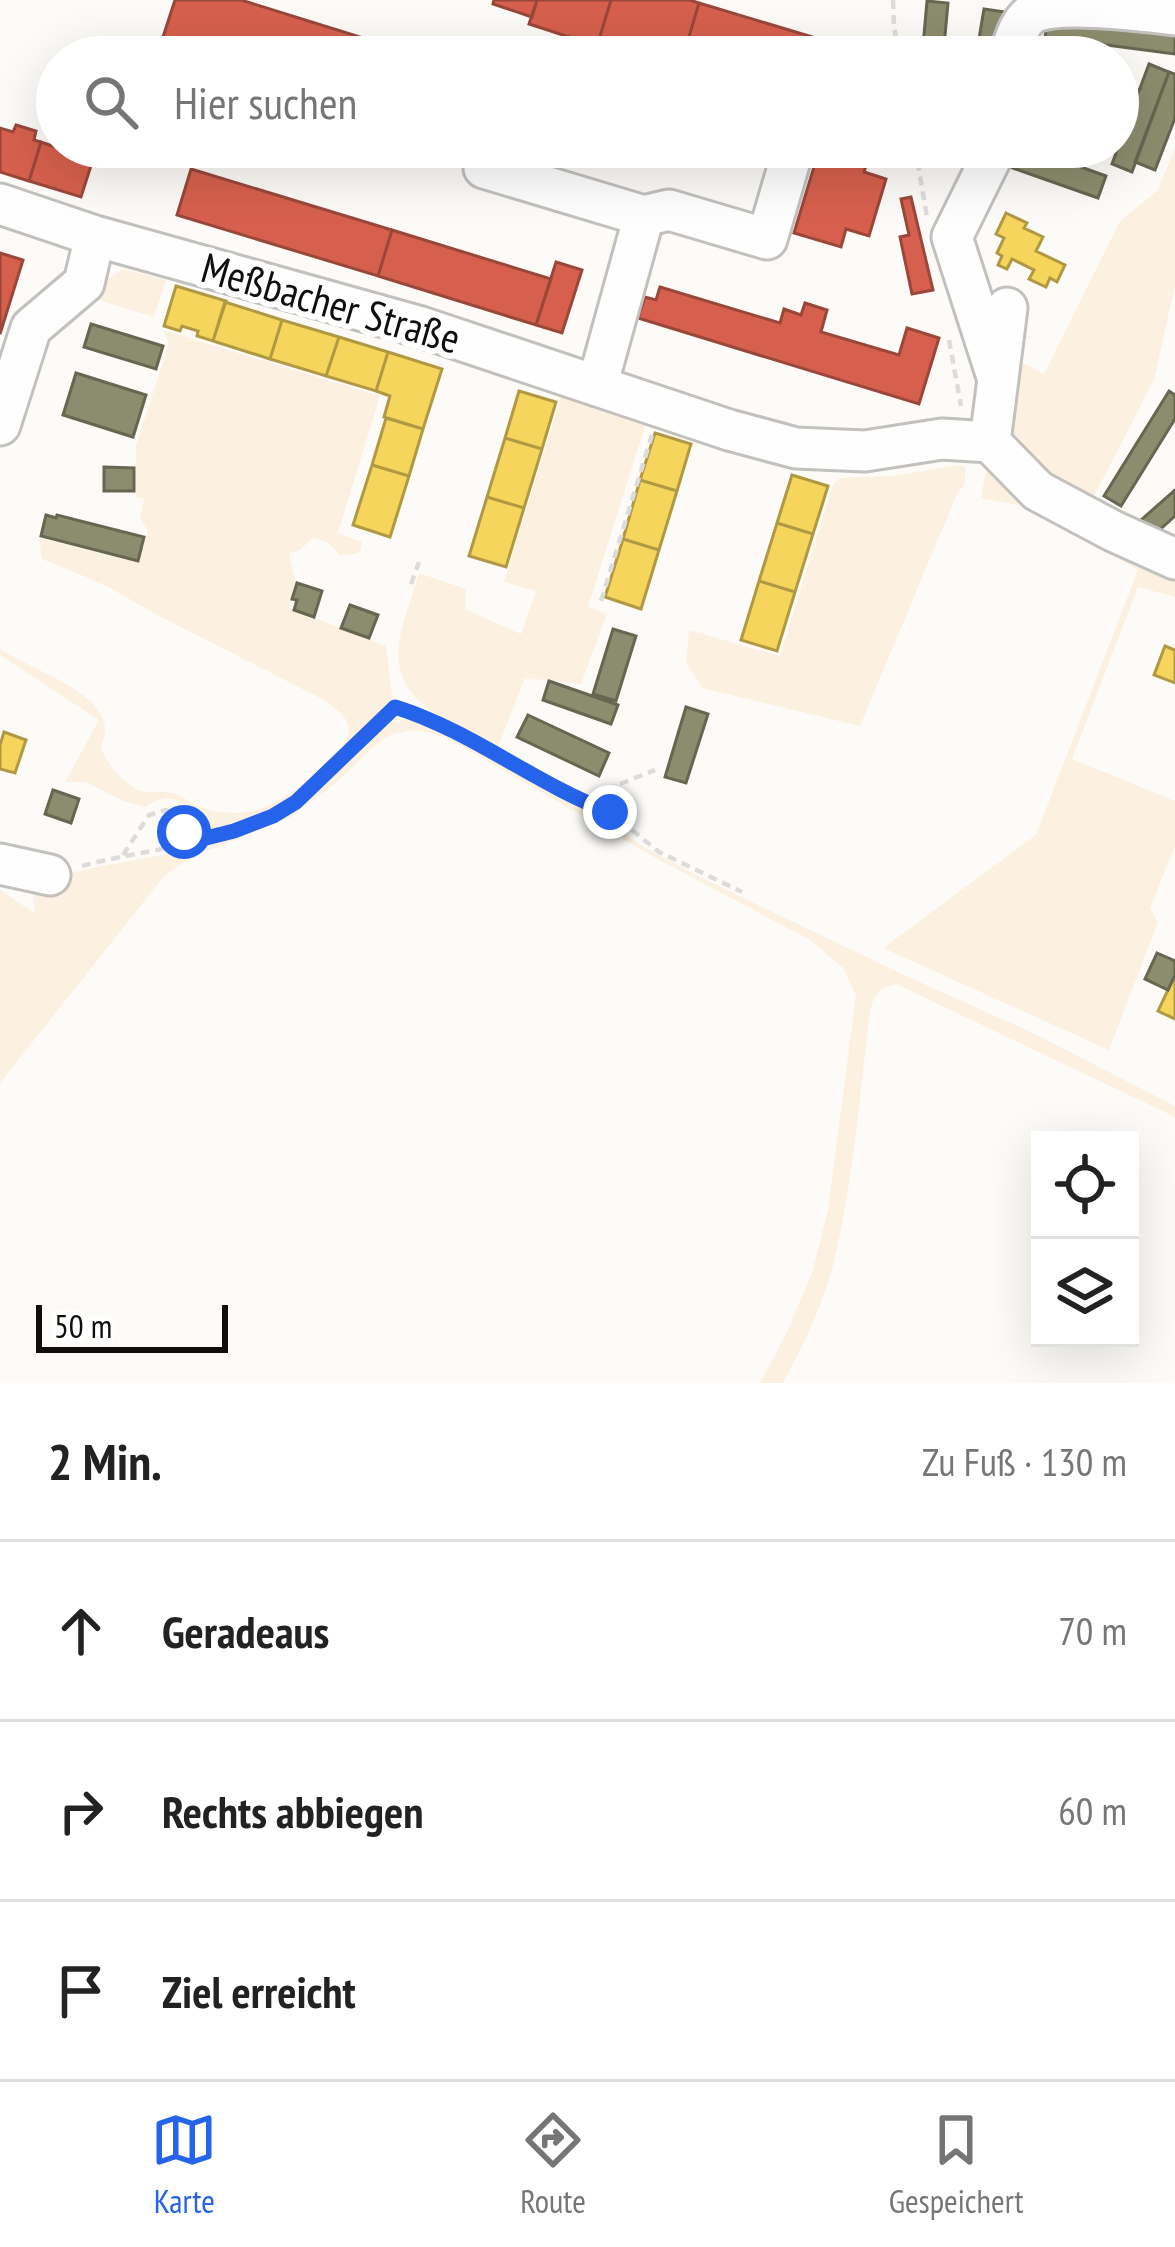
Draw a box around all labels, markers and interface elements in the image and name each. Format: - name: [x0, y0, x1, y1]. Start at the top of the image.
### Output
- search box: [36, 36, 1139, 168]
- icon: search: [78, 69, 144, 135]
- text: Hier suchen: [174, 73, 357, 131]
- street label: Meßbacher Straße: [195, 239, 467, 366]
- route end: [583, 785, 637, 839]
- route start: [157, 805, 211, 859]
- map controls: [1031, 1131, 1139, 1347]
- button: locate: [1031, 1131, 1139, 1239]
- button: layers: [1031, 1239, 1139, 1347]
- scale bar: [36, 1299, 228, 1352]
- text: 50 m: [54, 1304, 112, 1347]
- text: 2 Min.: [48, 1428, 162, 1494]
- text: Zu Fuß · 130 m: [922, 1436, 1127, 1487]
- icon: ahead: [48, 1598, 114, 1664]
- text: Geradeaus: [162, 1602, 329, 1660]
- text: 70 m: [1058, 1605, 1127, 1656]
- icon: right: [48, 1778, 114, 1844]
- text: Rechts abbiegen: [162, 1782, 423, 1840]
- text: 60 m: [1058, 1785, 1127, 1836]
- icon: arrive: [48, 1958, 114, 2024]
- text: Ziel erreicht: [162, 1962, 356, 2020]
- tab: Karte: [151, 2107, 217, 2222]
- tab: Route: [520, 2107, 586, 2222]
- tab: Gespeichert: [889, 2107, 1024, 2222]

